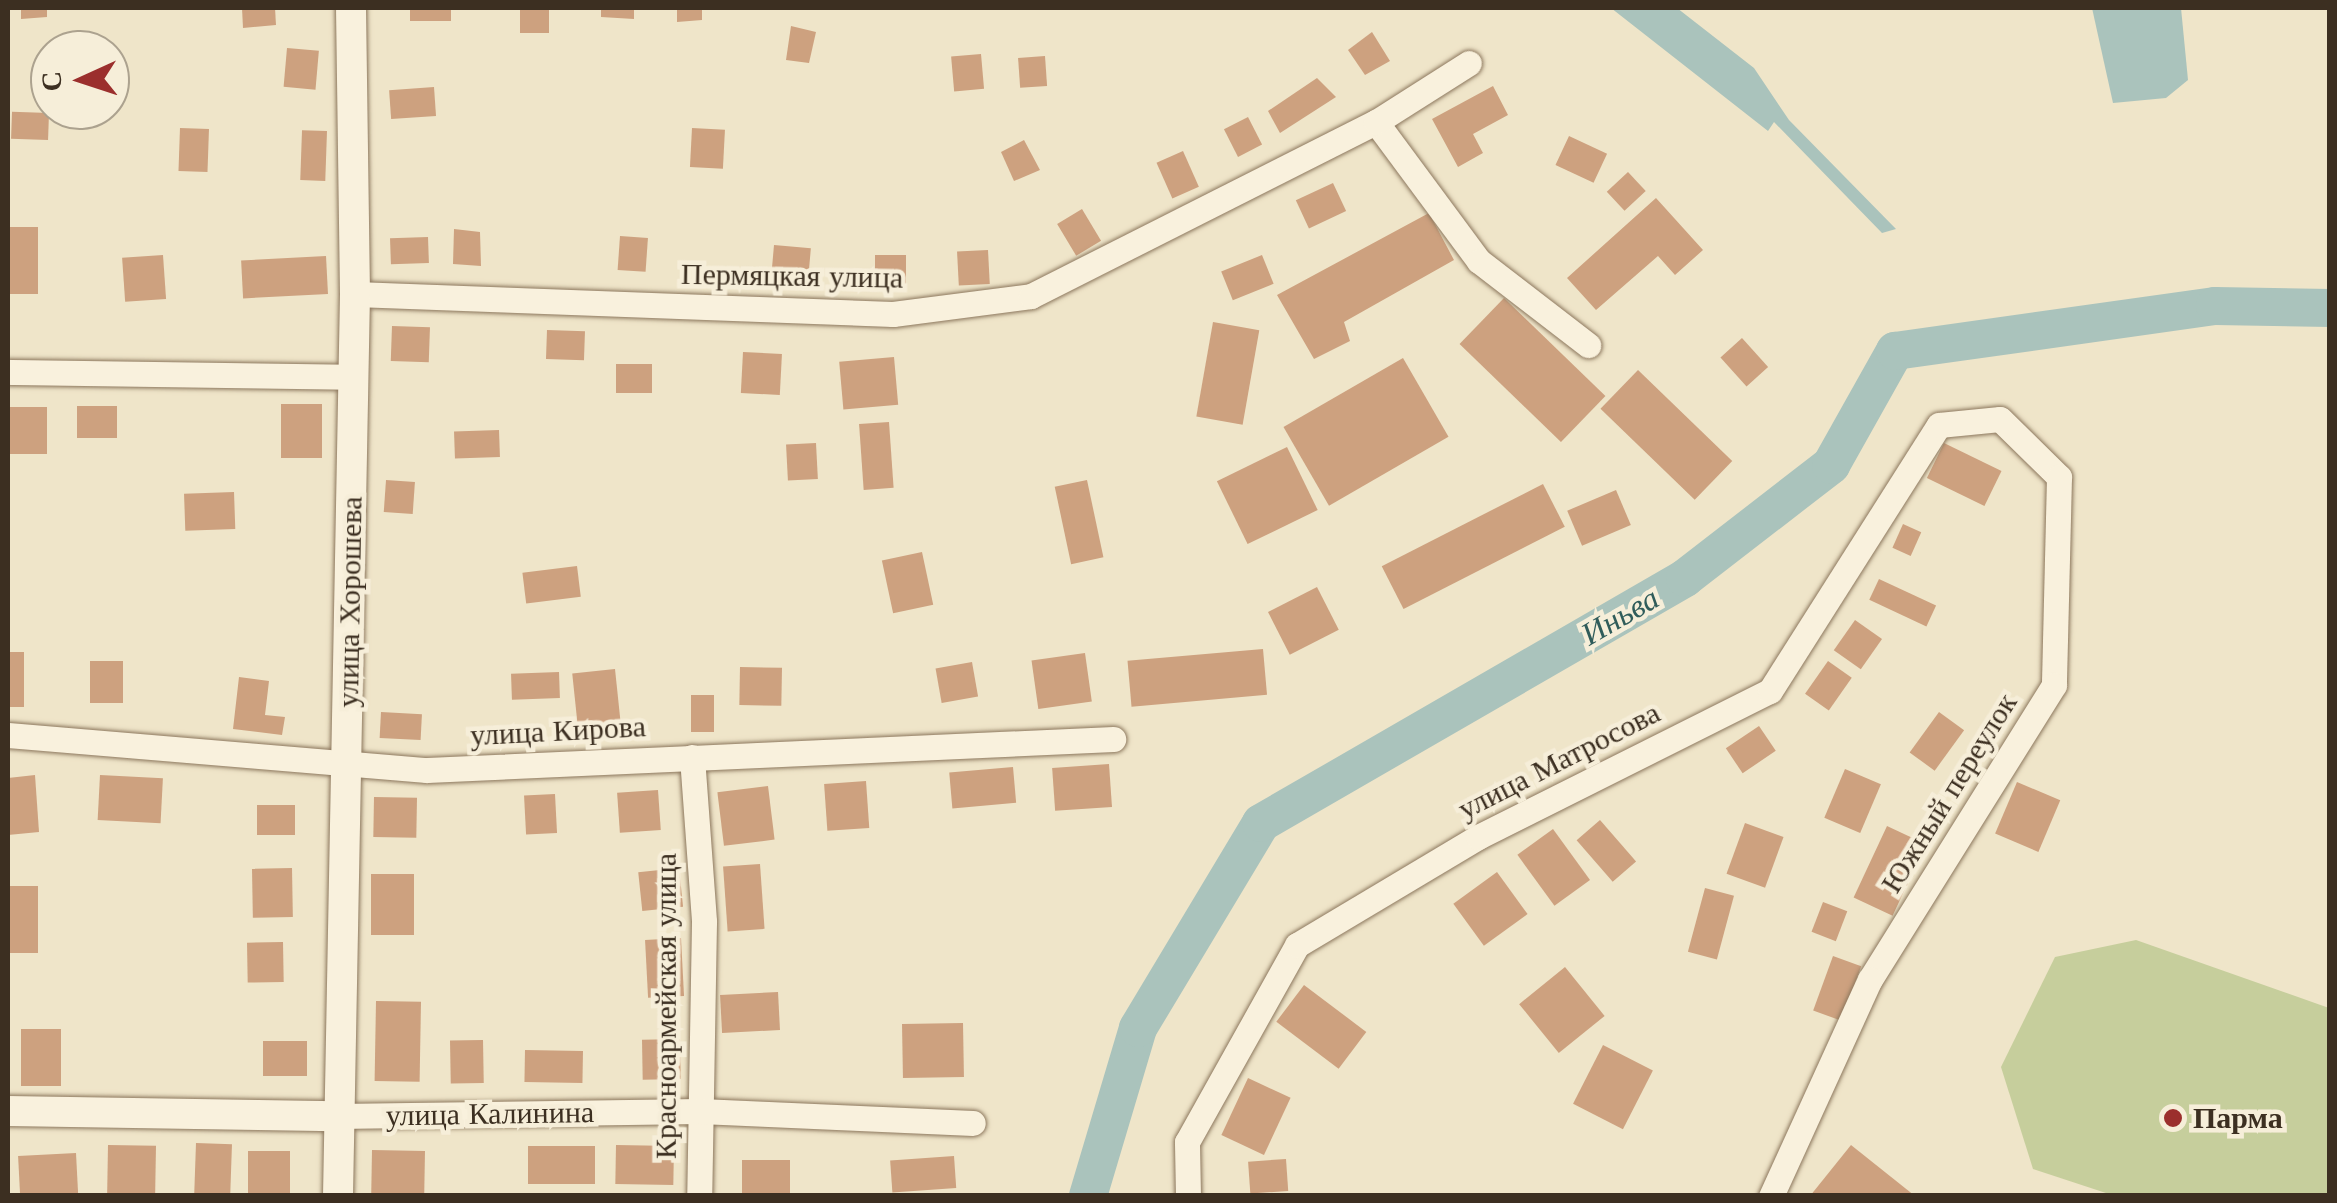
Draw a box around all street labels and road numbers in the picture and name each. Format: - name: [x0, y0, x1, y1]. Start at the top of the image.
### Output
- street label: Пермяцкая улица: [681, 256, 903, 296]
- street label: улица Хорошева: [330, 496, 370, 708]
- street label: Южный переулок: [1873, 687, 2025, 899]
- street label: улица Матросова: [1452, 695, 1666, 827]
- street label: улица Кирова: [469, 708, 647, 754]
- street label: Красноармейская улица: [648, 853, 684, 1159]
- street label: улица Калинина: [386, 1094, 594, 1134]

